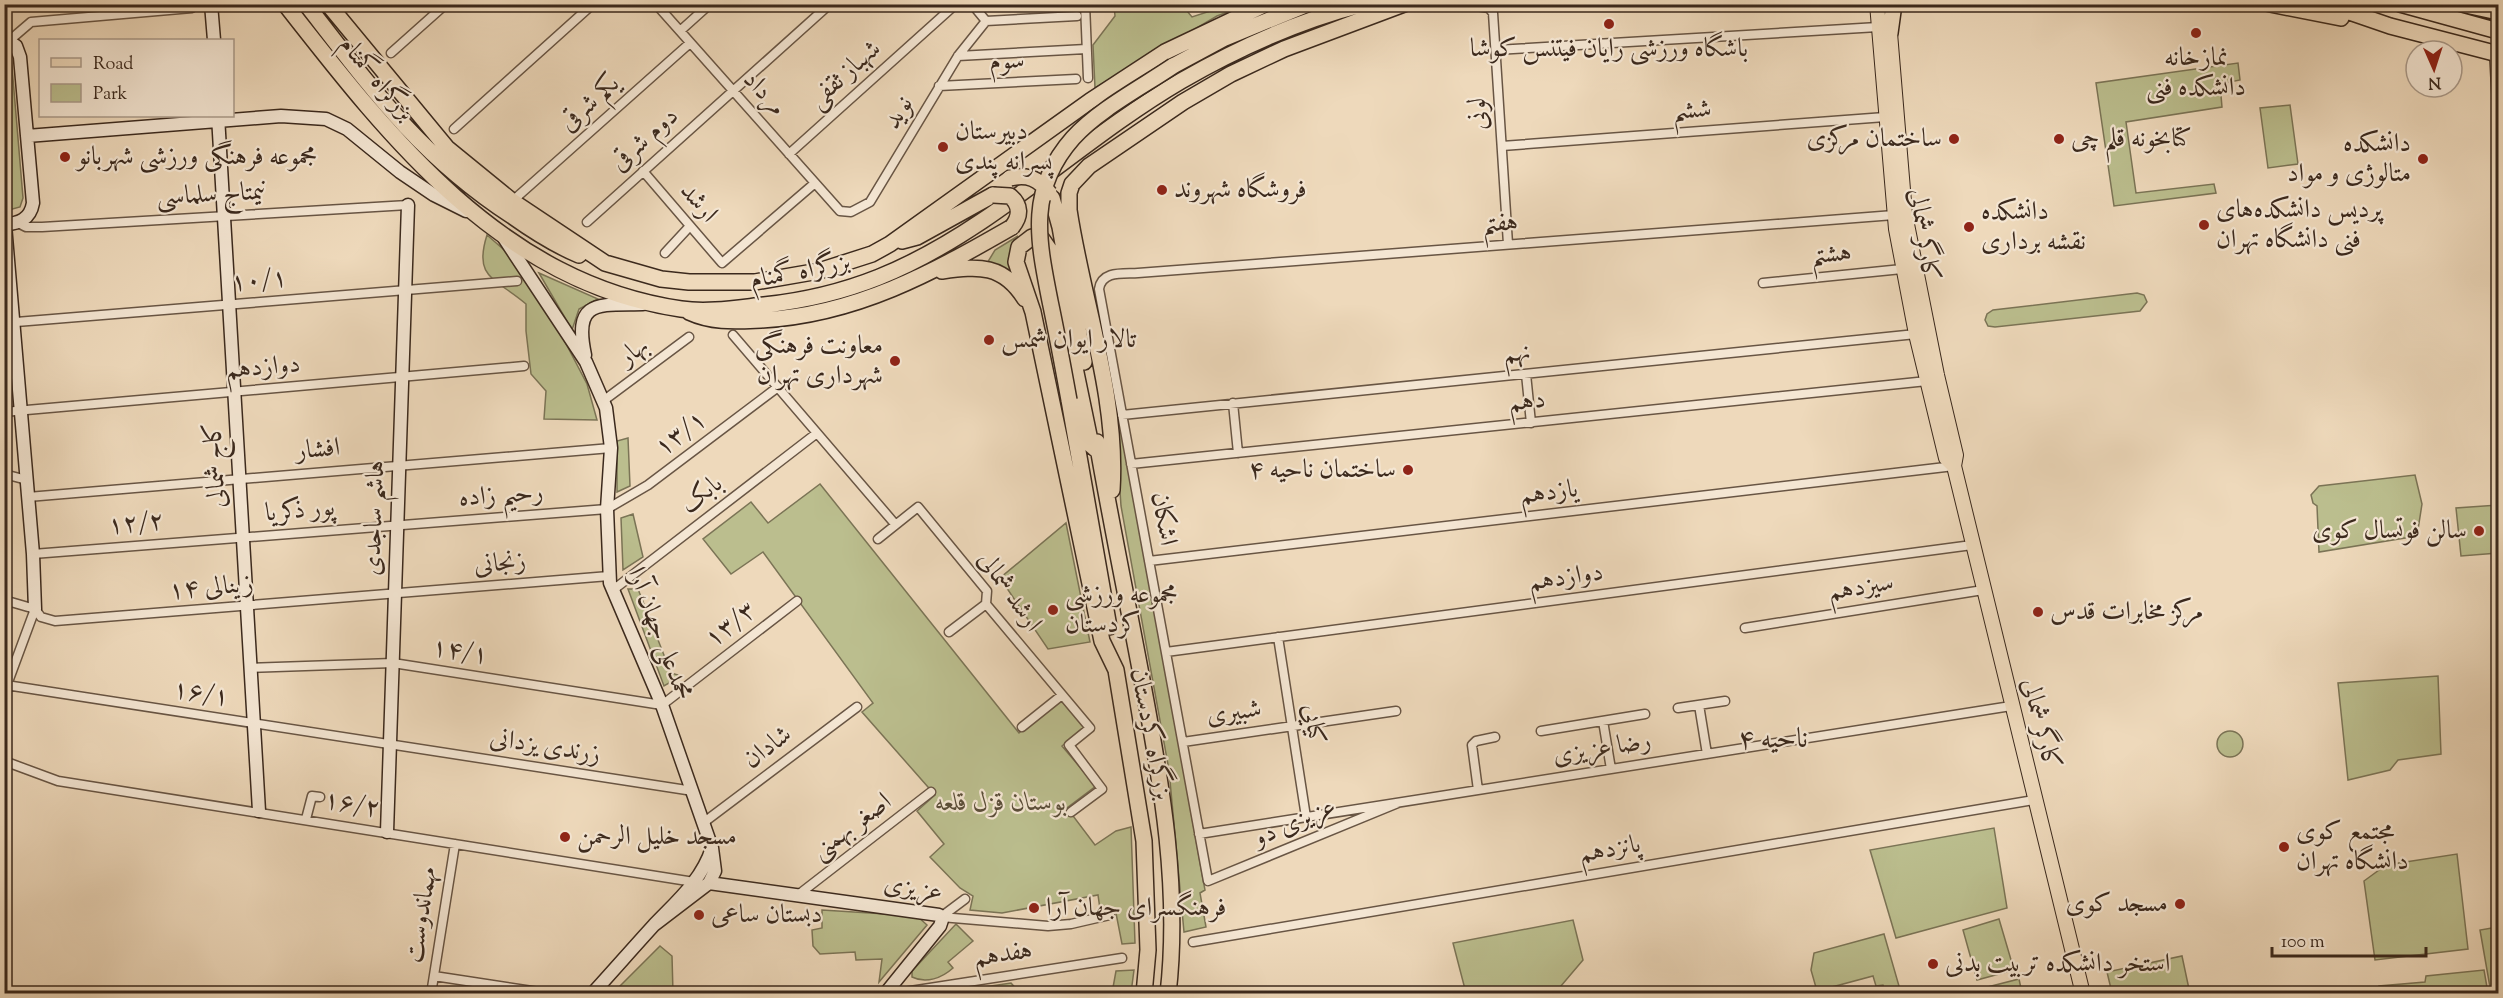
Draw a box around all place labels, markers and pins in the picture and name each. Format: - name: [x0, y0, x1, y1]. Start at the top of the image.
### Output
- marker: باشگاه ورزشی رایان فیتنس کوشا: [1602, 17, 1616, 31]
- marker: نمازخانه دانشکده فنی: [2189, 26, 2203, 40]
- place label: باشگاه ورزشی رایان فیتنس کوشا: [1470, 31, 1748, 68]
- place label: نمازخانه دانشکده فنی: [2146, 40, 2246, 107]
- place label: دبیرستان پسرانه پندی: [955, 114, 1054, 181]
- place label: ساختمان مرکزی: [1807, 121, 1942, 158]
- place label: کتابخونه قلم چی: [2071, 121, 2192, 163]
- place label: دانشکده متالوژی و مواد: [2287, 126, 2411, 193]
- marker: ساختمان مرکزی: [1947, 132, 1961, 146]
- marker: کتابخونه قلم چی: [2052, 132, 2066, 146]
- place label: مجموعه فرهنگی ورزشی شهربانو: [74, 139, 317, 176]
- marker: دبیرستان پسرانه پندی: [936, 140, 950, 154]
- marker: مجموعه فرهنگی ورزشی شهربانو: [58, 150, 72, 164]
- marker: دانشکده متالوژی و مواد: [2416, 152, 2430, 166]
- place label: فروشگاه شهروند: [1174, 172, 1307, 209]
- marker: فروشگاه شهروند: [1155, 183, 1169, 197]
- place label: پردیس دانشکده‌های فنی دانشگاه تهران: [2216, 192, 2384, 259]
- place label: دانشکده نقشه برداری: [1981, 194, 2086, 261]
- marker: پردیس دانشکده‌های فنی دانشگاه تهران: [2197, 218, 2211, 232]
- marker: دانشکده نقشه برداری: [1962, 220, 1976, 234]
- place label: تالار ایوان شمس: [1001, 322, 1137, 359]
- place label: معاونت فرهنگی شهرداری تهران: [755, 328, 883, 395]
- marker: تالار ایوان شمس: [982, 333, 996, 347]
- marker: معاونت فرهنگی شهرداری تهران: [888, 354, 902, 368]
- place label: ساختمان ناحیه ۴: [1249, 452, 1396, 489]
- marker: ساختمان ناحیه ۴: [1401, 463, 1415, 477]
- place label: سالن فوتسال کوی: [2312, 513, 2467, 550]
- marker: سالن فوتسال کوی: [2472, 524, 2486, 538]
- place label: مجموعه ورزشی کردستان: [1065, 577, 1178, 644]
- place label: مرکز مخابرات قدس: [2050, 594, 2204, 631]
- marker: مجموعه ورزشی کردستان: [1046, 603, 1060, 617]
- marker: مرکز مخابرات قدس: [2031, 605, 2045, 619]
- place label: مجتمع کوی دانشگاه تهران: [2296, 814, 2409, 881]
- place label: مسجد خلیل الرحمن: [577, 819, 737, 856]
- marker: مسجد خلیل الرحمن: [558, 830, 572, 844]
- marker: مجتمع کوی دانشگاه تهران: [2277, 840, 2291, 854]
- place label: مسجد کوی: [2065, 886, 2168, 923]
- place label: فرهنگسرای جهان آرا: [1046, 890, 1226, 927]
- place label: دبستان ساعی: [711, 897, 823, 934]
- marker: مسجد کوی: [2173, 897, 2187, 911]
- marker: فرهنگسرای جهان آرا: [1027, 901, 1041, 915]
- marker: دبستان ساعی: [692, 908, 706, 922]
- place label: استخر دانشکده تربیت بدنی: [1945, 946, 2170, 983]
- marker: استخر دانشکده تربیت بدنی: [1926, 957, 1940, 971]

